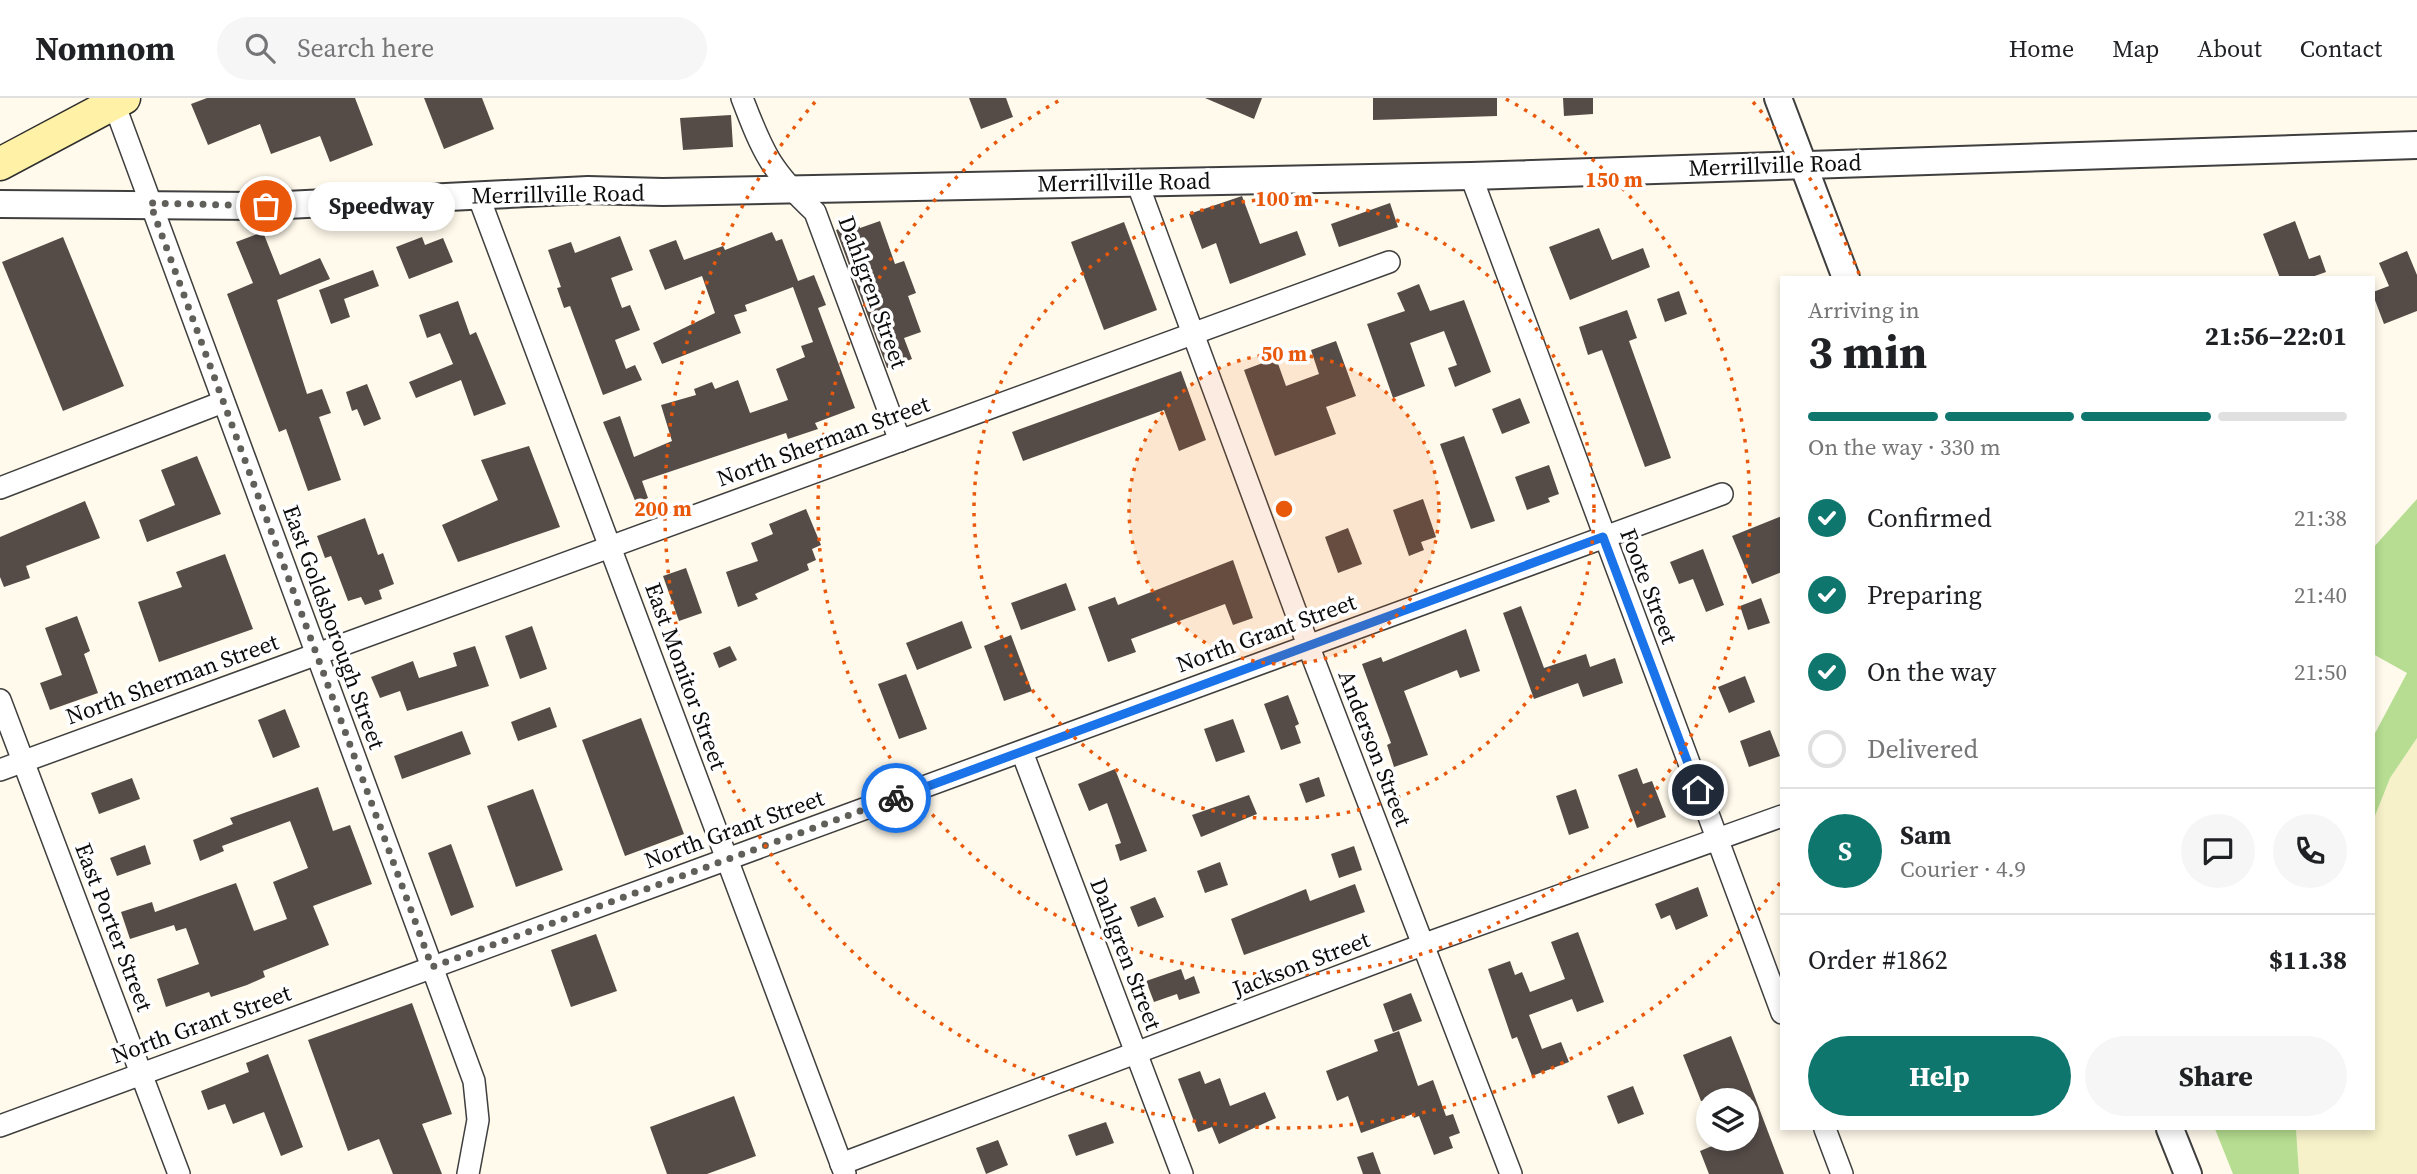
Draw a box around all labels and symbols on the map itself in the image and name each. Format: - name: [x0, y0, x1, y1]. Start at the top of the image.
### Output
- street label: Merrillville Road: [1688, 146, 1862, 184]
- street label: Merrillville Road: [1037, 164, 1211, 200]
- text: 150 m: [1585, 165, 1643, 194]
- pin: [236, 176, 296, 236]
- street label: Merrillville Road: [471, 176, 645, 212]
- callout: Speedway: [308, 182, 455, 230]
- text: 100 m: [1255, 184, 1313, 213]
- street label: Dahlgren Street: [831, 211, 916, 373]
- text: 50 m: [1261, 339, 1307, 368]
- street label: North Sherman Street: [712, 387, 934, 494]
- text: 200 m: [634, 494, 692, 523]
- centre of rings: [1272, 497, 1296, 521]
- street label: East Goldsborough Street: [275, 501, 393, 754]
- street label: Foote Street: [1612, 524, 1686, 649]
- street label: East Monitor Street: [637, 578, 735, 774]
- street label: North Grant Street: [1172, 585, 1361, 680]
- street label: North Sherman Street: [61, 625, 283, 732]
- street label: Anderson Street: [1331, 665, 1420, 831]
- pin: [1668, 760, 1728, 820]
- courier: [861, 763, 931, 833]
- street label: North Grant Street: [640, 781, 829, 876]
- street label: East Porter Street: [67, 838, 161, 1016]
- street label: Dahlgren Street: [1082, 873, 1170, 1035]
- street label: Jackson Street: [1227, 923, 1375, 1005]
- street label: North Grant Street: [107, 976, 296, 1071]

